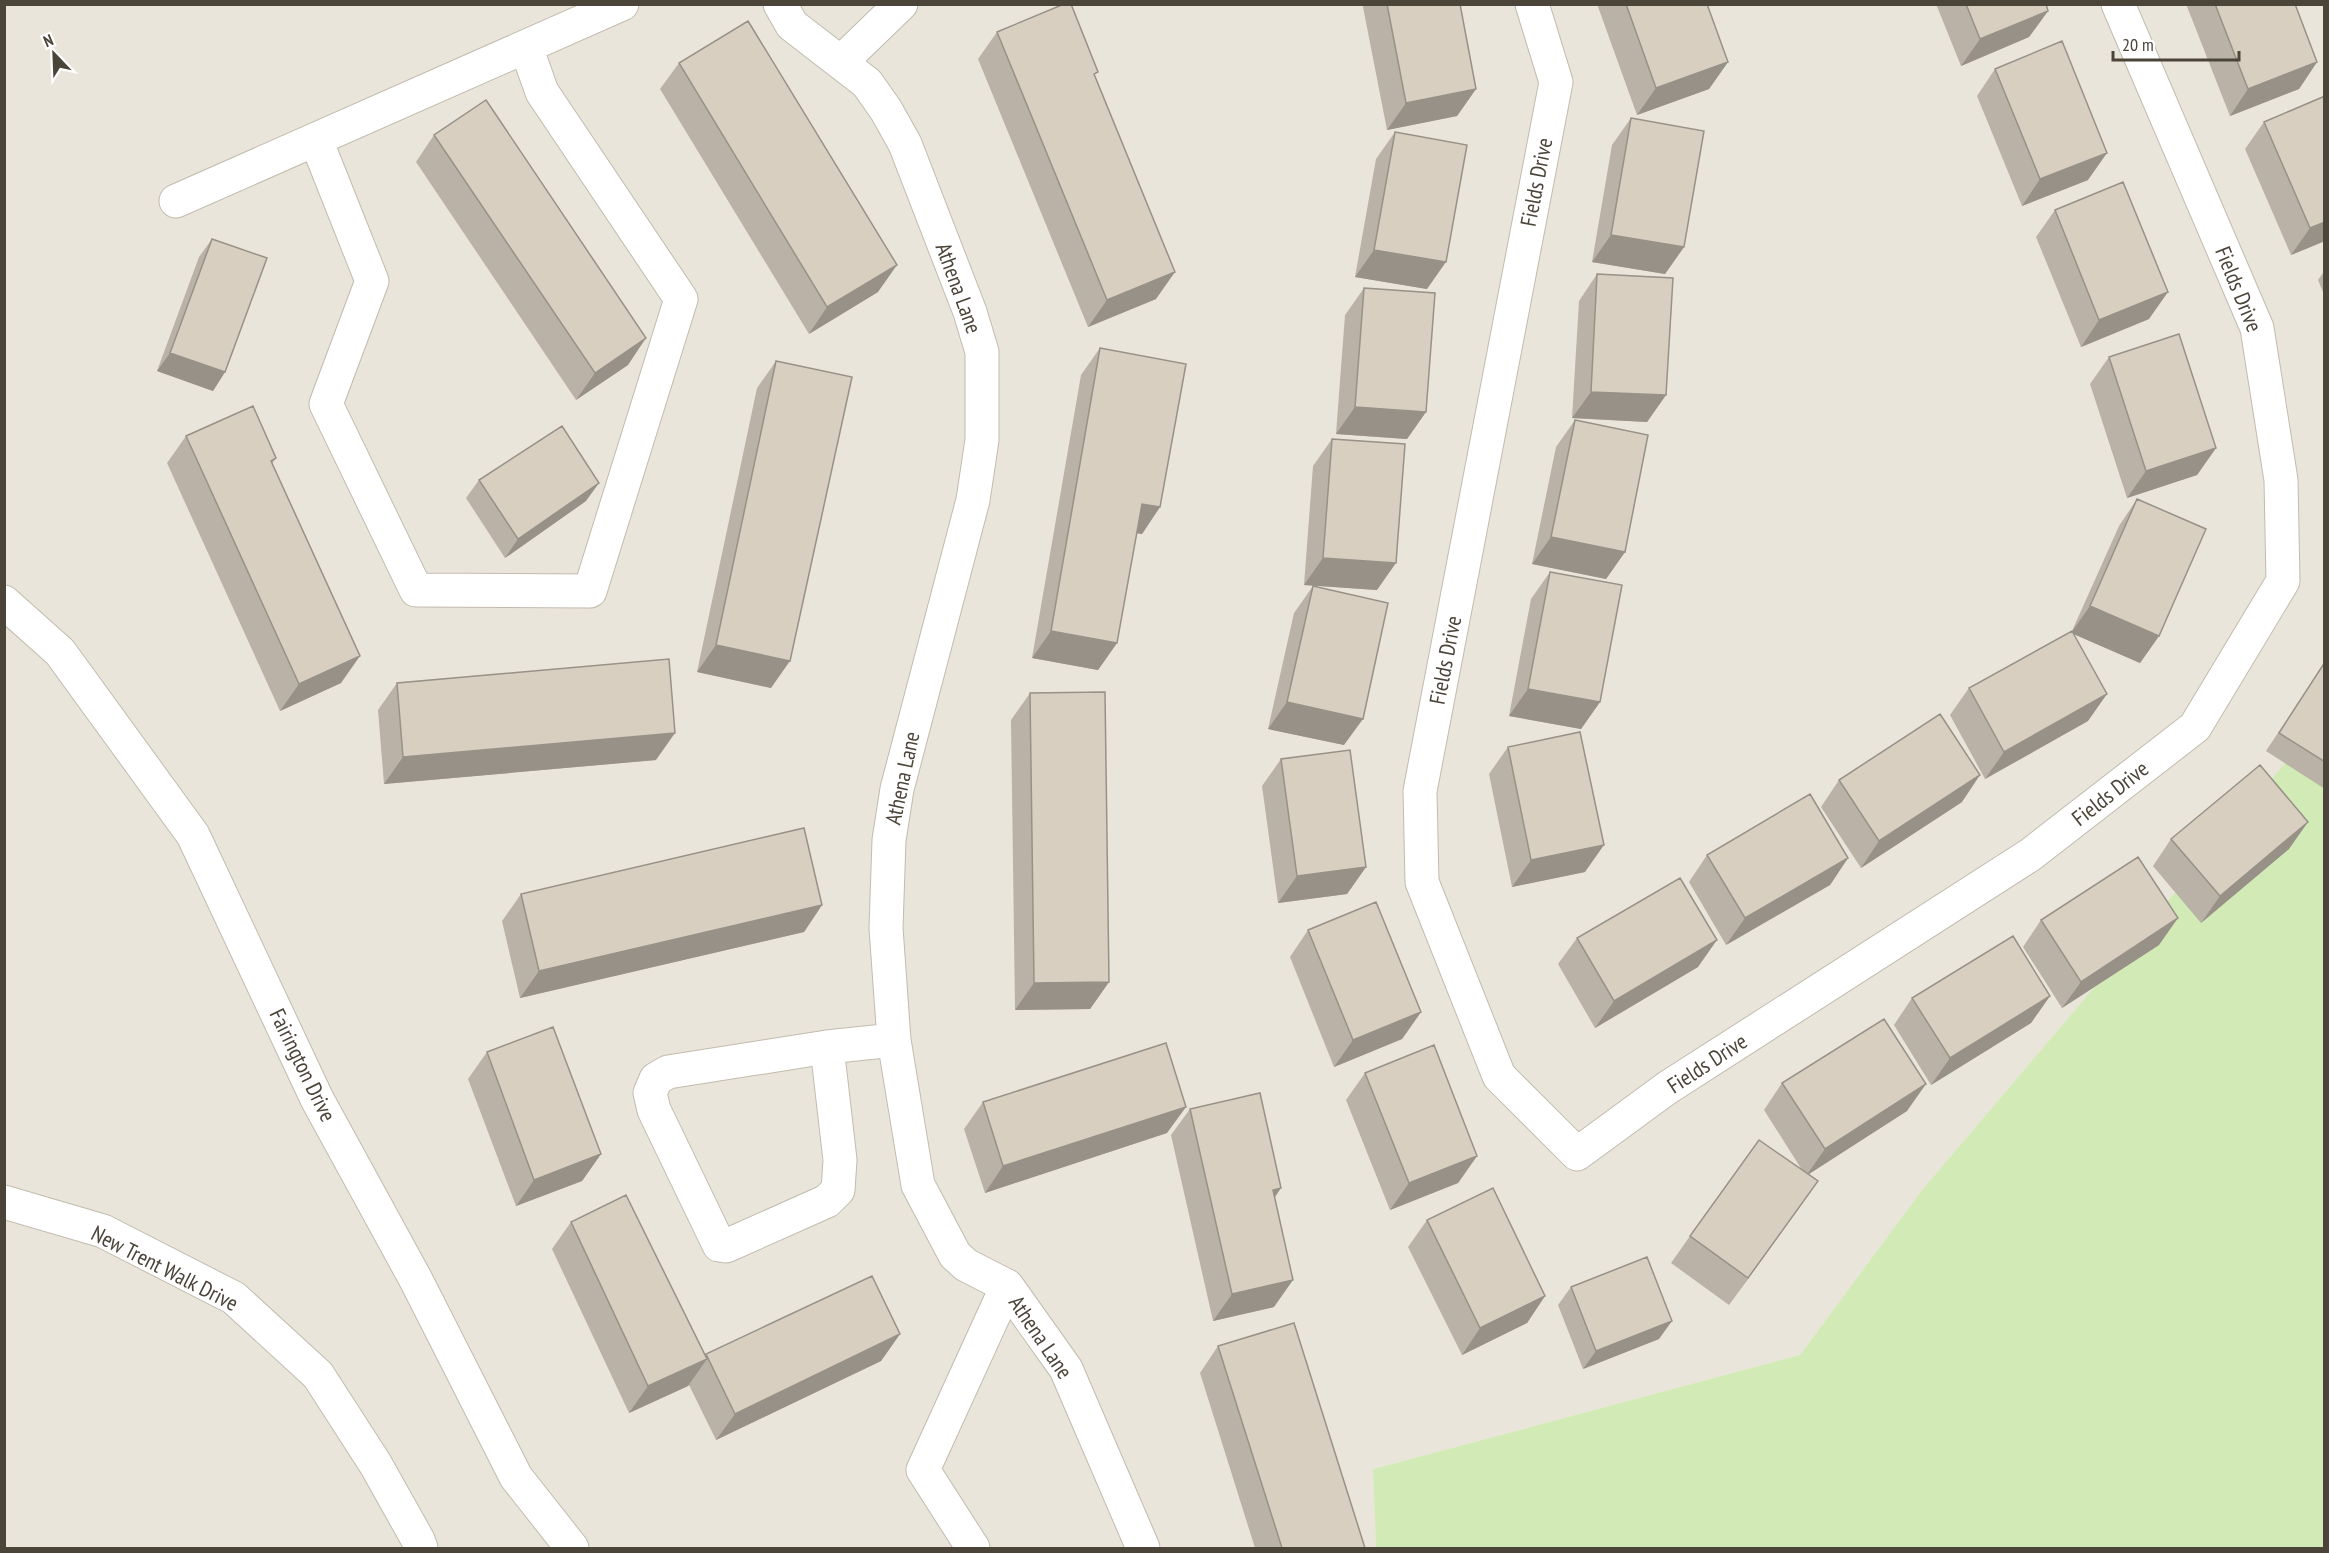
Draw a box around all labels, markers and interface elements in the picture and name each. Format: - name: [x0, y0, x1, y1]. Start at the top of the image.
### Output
- north arrow: [24, 24, 84, 84]
- scale bar: [2113, 24, 2239, 62]
- text: N: [40, 29, 56, 51]
- text: 20 m: [2122, 33, 2154, 56]
- street label: Fields Drive: [1514, 135, 1558, 229]
- street label: Athena Lane: [930, 239, 988, 337]
- street label: Fields Drive: [2209, 242, 2269, 336]
- street label: Fields Drive: [1423, 613, 1467, 707]
- street label: Athena Lane: [878, 729, 926, 827]
- street label: Fields Drive: [2066, 754, 2154, 832]
- street label: Fairington Drive: [264, 1004, 342, 1126]
- street label: Fields Drive: [1662, 1027, 1752, 1099]
- street label: New Trent Walk Drive: [87, 1219, 243, 1317]
- street label: Athena Lane: [1003, 1290, 1079, 1384]

